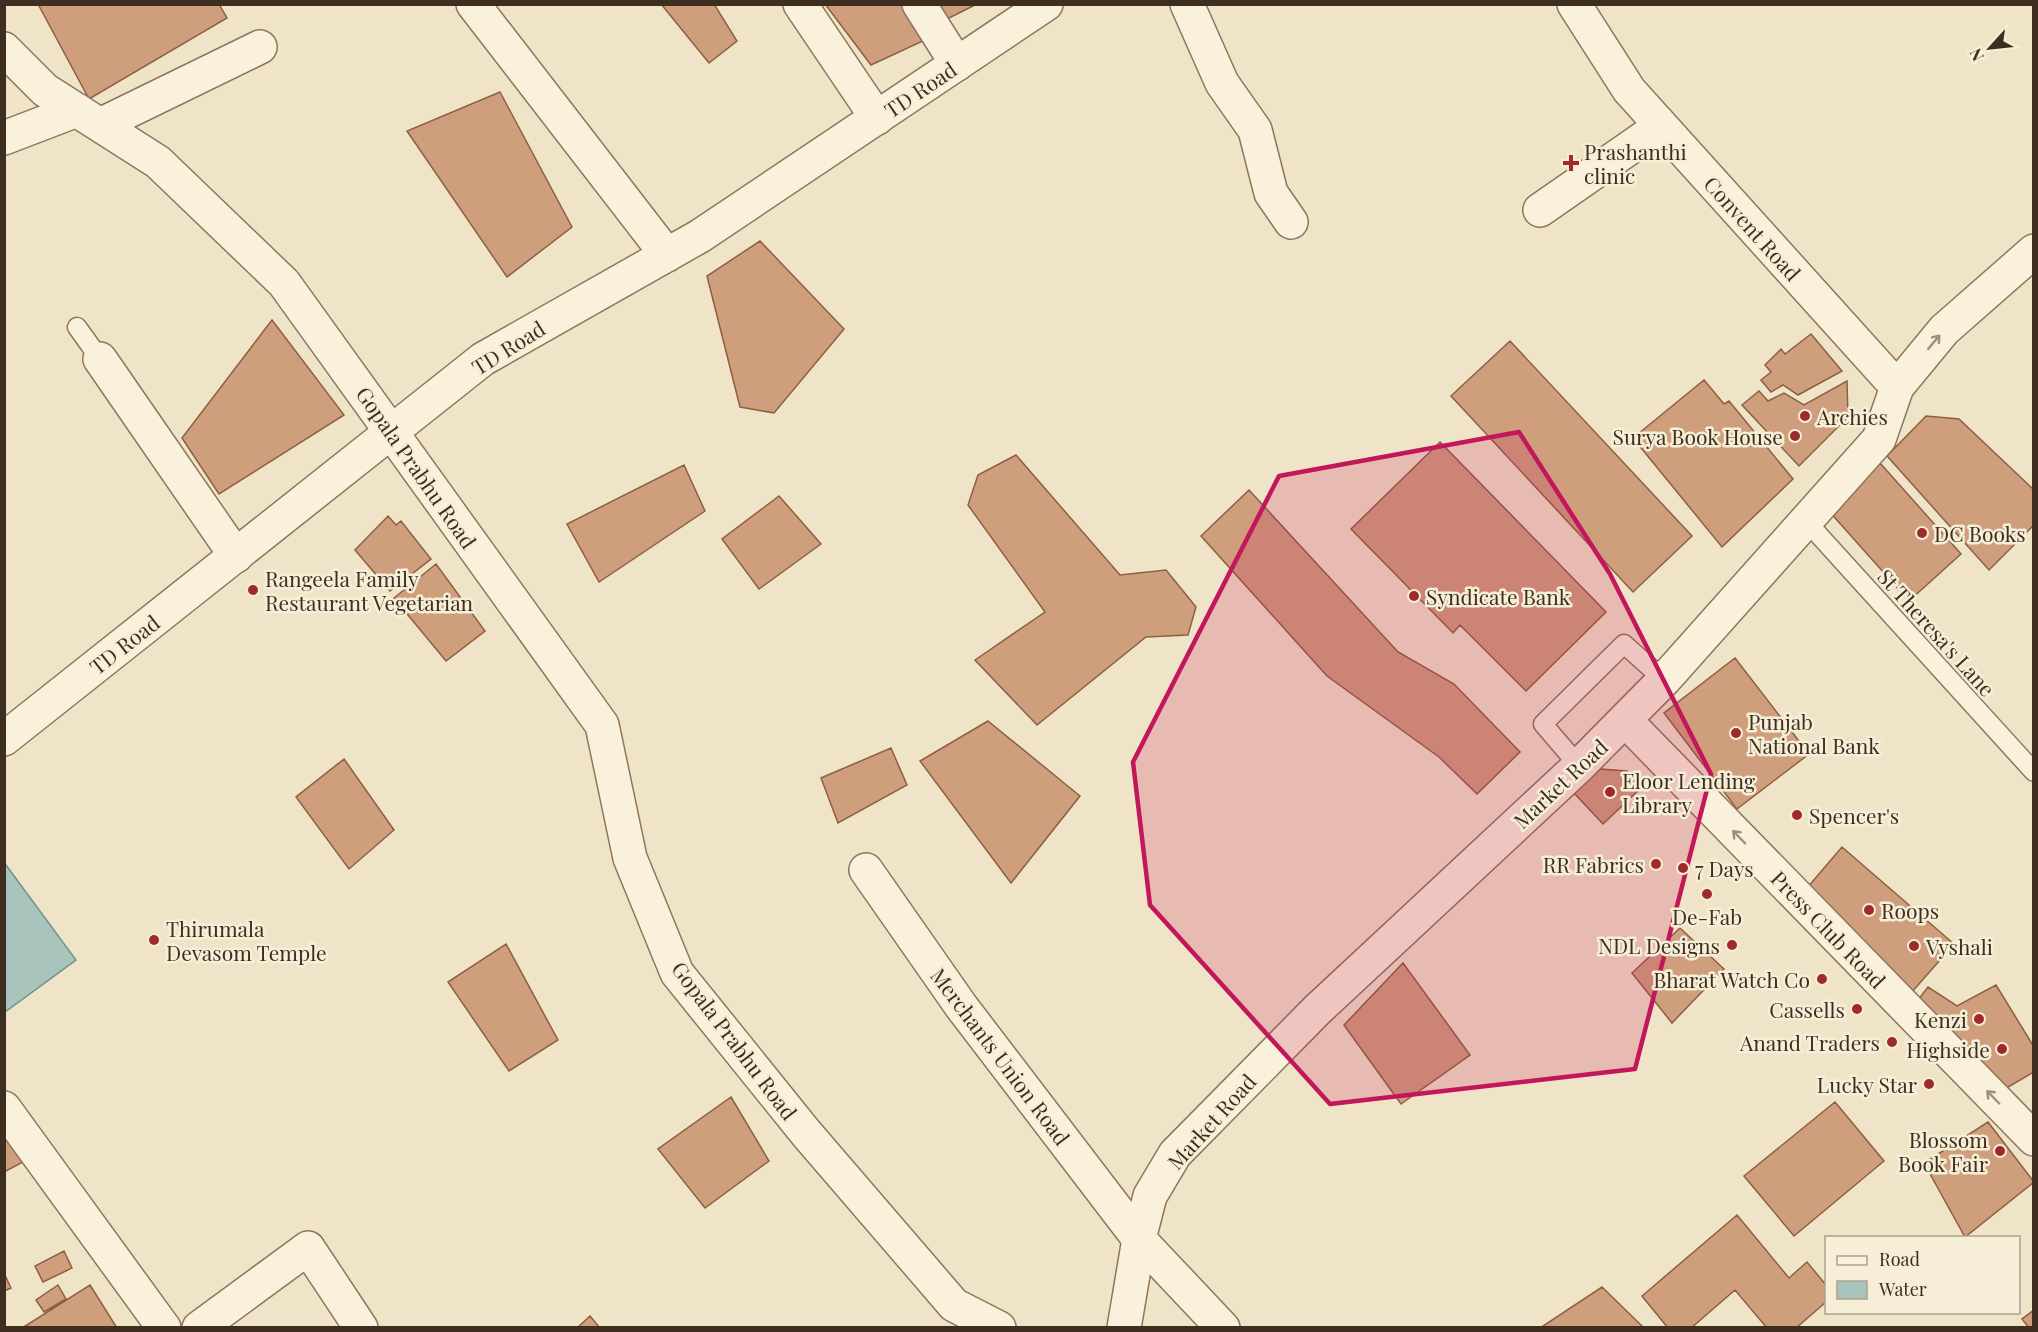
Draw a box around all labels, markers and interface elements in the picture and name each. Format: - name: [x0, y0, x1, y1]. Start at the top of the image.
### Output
- north arrow: [1960, 18, 2020, 78]
- text: N: [1964, 45, 1988, 65]
- street label: TD Road: [878, 55, 962, 123]
- place label: Prashanthi clinic: [1584, 137, 1687, 189]
- marker: Prashanthi clinic: [1562, 154, 1580, 172]
- street label: Convent Road: [1699, 170, 1807, 286]
- street label: TD Road: [466, 314, 550, 380]
- one-way arrow: [1927, 335, 1941, 350]
- street label: Gopala Prabhu Road: [351, 380, 483, 554]
- place label: Archies: [1816, 402, 1888, 430]
- marker: Archies: [1798, 409, 1812, 423]
- place label: Surya Book House: [1613, 422, 1783, 450]
- marker: Surya Book House: [1788, 429, 1802, 443]
- place label: DC Books: [1934, 519, 2026, 547]
- marker: DC Books: [1915, 526, 1929, 540]
- street label: St Theresa's Lane: [1872, 562, 2002, 702]
- place label: Rangeela Family Restaurant Vegetarian: [265, 564, 474, 616]
- place label: Syndicate Bank: [1426, 582, 1571, 610]
- marker: Rangeela Family Restaurant Vegetarian: [246, 583, 260, 597]
- marker: Syndicate Bank: [1407, 589, 1421, 603]
- street label: TD Road: [83, 608, 165, 680]
- place label: Punjab National Bank: [1748, 707, 1880, 759]
- marker: Punjab National Bank: [1729, 726, 1743, 740]
- street label: Market Road: [1507, 732, 1613, 834]
- place label: Eloor Lending Library: [1622, 766, 1755, 818]
- marker: Eloor Lending Library: [1603, 785, 1617, 799]
- place label: Spencer's: [1809, 801, 1899, 829]
- marker: Spencer's: [1790, 808, 1804, 822]
- one-way arrow: [1732, 830, 1747, 845]
- place label: RR Fabrics: [1543, 850, 1644, 878]
- place label: 7 Days: [1695, 854, 1754, 882]
- marker: RR Fabrics: [1649, 857, 1663, 871]
- marker: 7 Days: [1676, 861, 1690, 875]
- street label: Press Club Road: [1766, 864, 1892, 994]
- marker: De-Fab: [1700, 887, 1714, 901]
- place label: Roops: [1881, 896, 1939, 924]
- place label: De-Fab: [1672, 902, 1742, 930]
- marker: Roops: [1862, 903, 1876, 917]
- place label: Thirumala Devasom Temple: [166, 914, 327, 966]
- place label: NDL Designs: [1598, 931, 1720, 959]
- place label: Vyshali: [1925, 932, 1993, 960]
- marker: Thirumala Devasom Temple: [147, 933, 161, 947]
- marker: NDL Designs: [1725, 938, 1739, 952]
- marker: Vyshali: [1907, 939, 1921, 953]
- street label: Gopala Prabhu Road: [666, 955, 804, 1125]
- street label: Merchants Union Road: [925, 962, 1077, 1150]
- place label: Bharat Watch Co: [1653, 965, 1810, 993]
- marker: Bharat Watch Co: [1815, 972, 1829, 986]
- place label: Cassells: [1769, 995, 1845, 1023]
- marker: Cassells: [1850, 1002, 1864, 1016]
- place label: Kenzi: [1914, 1005, 1967, 1033]
- marker: Kenzi: [1972, 1012, 1986, 1026]
- place label: Anand Traders: [1739, 1028, 1880, 1056]
- marker: Anand Traders: [1885, 1035, 1899, 1049]
- place label: Highside: [1906, 1035, 1990, 1063]
- marker: Highside: [1995, 1042, 2009, 1056]
- street label: Market Road: [1161, 1067, 1261, 1175]
- place label: Lucky Star: [1817, 1070, 1918, 1098]
- marker: Lucky Star: [1922, 1077, 1936, 1091]
- one-way arrow: [1985, 1090, 2000, 1105]
- place label: Blossom Book Fair: [1898, 1125, 1989, 1177]
- marker: Blossom Book Fair: [1993, 1144, 2007, 1158]
- legend: [1825, 1236, 2020, 1314]
- text: Road: [1879, 1247, 1920, 1271]
- text: Water: [1878, 1277, 1927, 1301]

